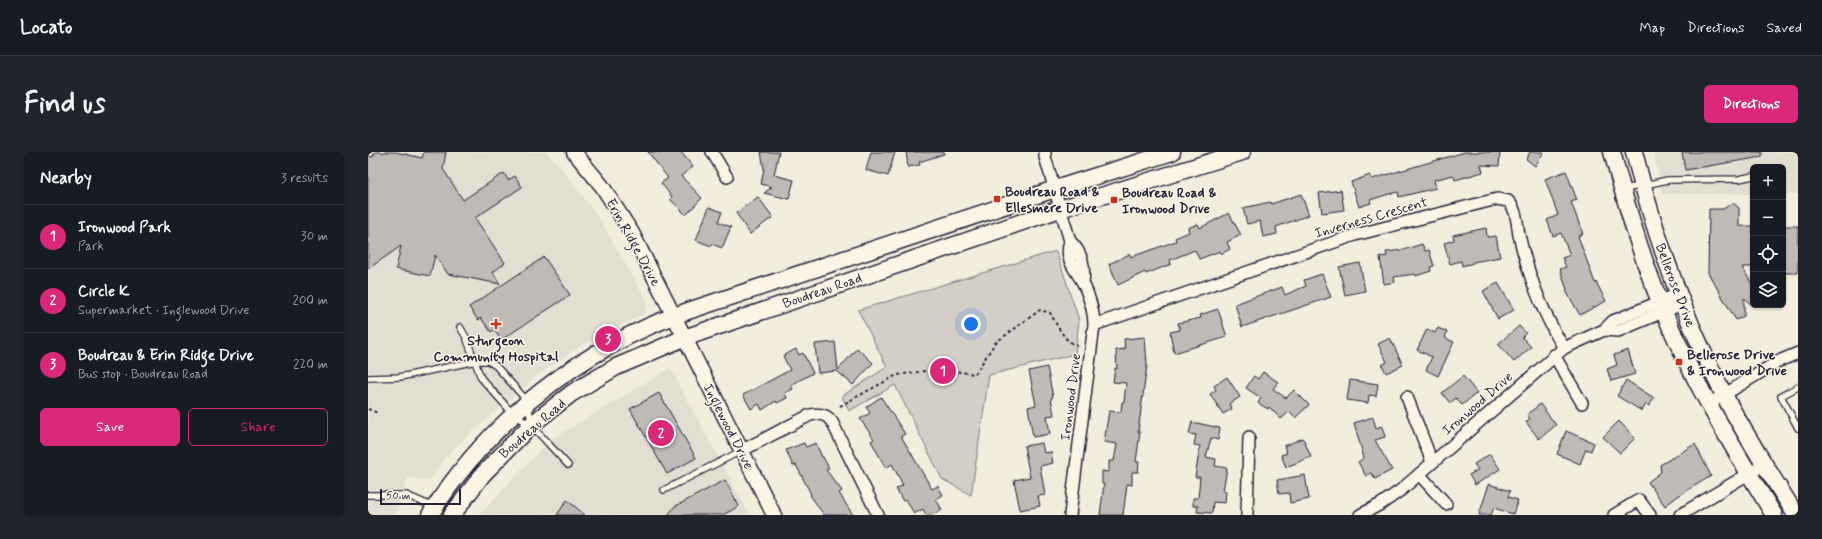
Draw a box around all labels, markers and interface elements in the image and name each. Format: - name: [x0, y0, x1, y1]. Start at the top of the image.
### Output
- text: Locato: [20, 15, 72, 40]
- text: Map: [1639, 19, 1665, 37]
- text: Directions: [1687, 19, 1745, 37]
- text: Saved: [1767, 19, 1802, 37]
- button: Directions: [1704, 85, 1798, 123]
- text: Find us: [24, 86, 105, 123]
- map controls: [1750, 164, 1786, 308]
- button: +: [1750, 164, 1786, 200]
- text: Nearby: [40, 167, 92, 189]
- text: 3 results: [281, 170, 328, 187]
- place label: Boudreau Road & Ellesmere Drive: [1005, 183, 1099, 217]
- place label: Boudreau Road & Ironwood Drive: [1122, 184, 1216, 218]
- street label: Inverness Crescent: [1313, 193, 1430, 243]
- marker: Boudreau Road & Ellesmere Drive: [992, 194, 1002, 204]
- marker: Boudreau Road & Ironwood Drive: [1109, 195, 1119, 205]
- street label: Erin Ridge Drive: [600, 196, 665, 291]
- button: −: [1750, 200, 1786, 236]
- text: Ironwood Park: [78, 218, 171, 238]
- text: 1: [50, 228, 56, 245]
- text: 30 m: [301, 228, 328, 245]
- button: locate: [1750, 236, 1786, 272]
- text: Park: [78, 238, 104, 255]
- street label: Bellerose Drive: [1651, 241, 1699, 330]
- street label: Boudreau Road: [780, 269, 864, 313]
- button: layers: [1750, 272, 1786, 308]
- text: Circle K: [78, 282, 129, 302]
- text: 2: [50, 292, 56, 309]
- text: 200 m: [293, 292, 328, 309]
- text: Supermarket · Inglewood Drive: [78, 302, 249, 319]
- your location: [961, 314, 981, 334]
- marker: Sturgeon Community Hospital: [490, 318, 502, 330]
- pin: 3: [595, 324, 621, 354]
- place label: Sturgeon Community Hospital: [433, 332, 559, 366]
- text: Boudreau & Erin Ridge Drive: [78, 346, 254, 366]
- place label: Bellerose Drive & Ironwood Drive: [1687, 346, 1787, 380]
- street label: Ironwood Drive: [1057, 352, 1085, 442]
- text: 3: [50, 356, 56, 373]
- text: 220 m: [293, 356, 328, 373]
- pin: 1: [930, 356, 956, 386]
- marker: Bellerose Drive & Ironwood Drive: [1674, 357, 1684, 367]
- text: Bus stop · Boudreau Road: [78, 366, 208, 383]
- street label: Ironwood Drive: [1439, 368, 1517, 439]
- street label: Inglewood Drive: [697, 380, 757, 473]
- street label: Boudreau Road: [496, 395, 570, 463]
- button: Save: [40, 408, 180, 446]
- button: Share: [188, 408, 328, 446]
- pin: 2: [648, 418, 674, 448]
- scale bar: [380, 487, 461, 506]
- text: 50 m: [386, 489, 411, 503]

